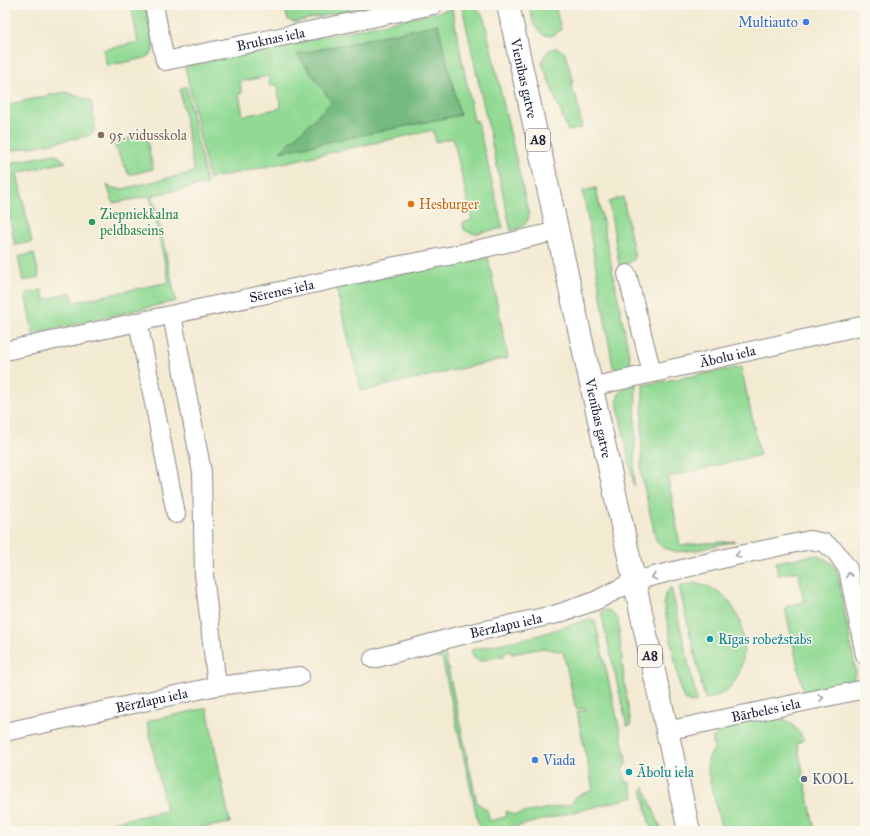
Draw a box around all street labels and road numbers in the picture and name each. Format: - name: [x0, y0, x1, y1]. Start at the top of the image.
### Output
- street label: Bruknas iela: [235, 23, 306, 54]
- street label: Vienības gatve: [507, 36, 541, 120]
- road number: A8: [526, 129, 550, 151]
- street label: Sērenes iela: [248, 275, 316, 306]
- street label: Ābolu iela: [697, 342, 757, 371]
- street label: Vienības gatve: [581, 376, 616, 460]
- street label: Bērzlapu iela: [468, 609, 544, 642]
- road number: A8: [638, 645, 662, 667]
- street label: Bērzlapu iela: [114, 684, 189, 716]
- street label: Bārbeles iela: [730, 694, 802, 725]

